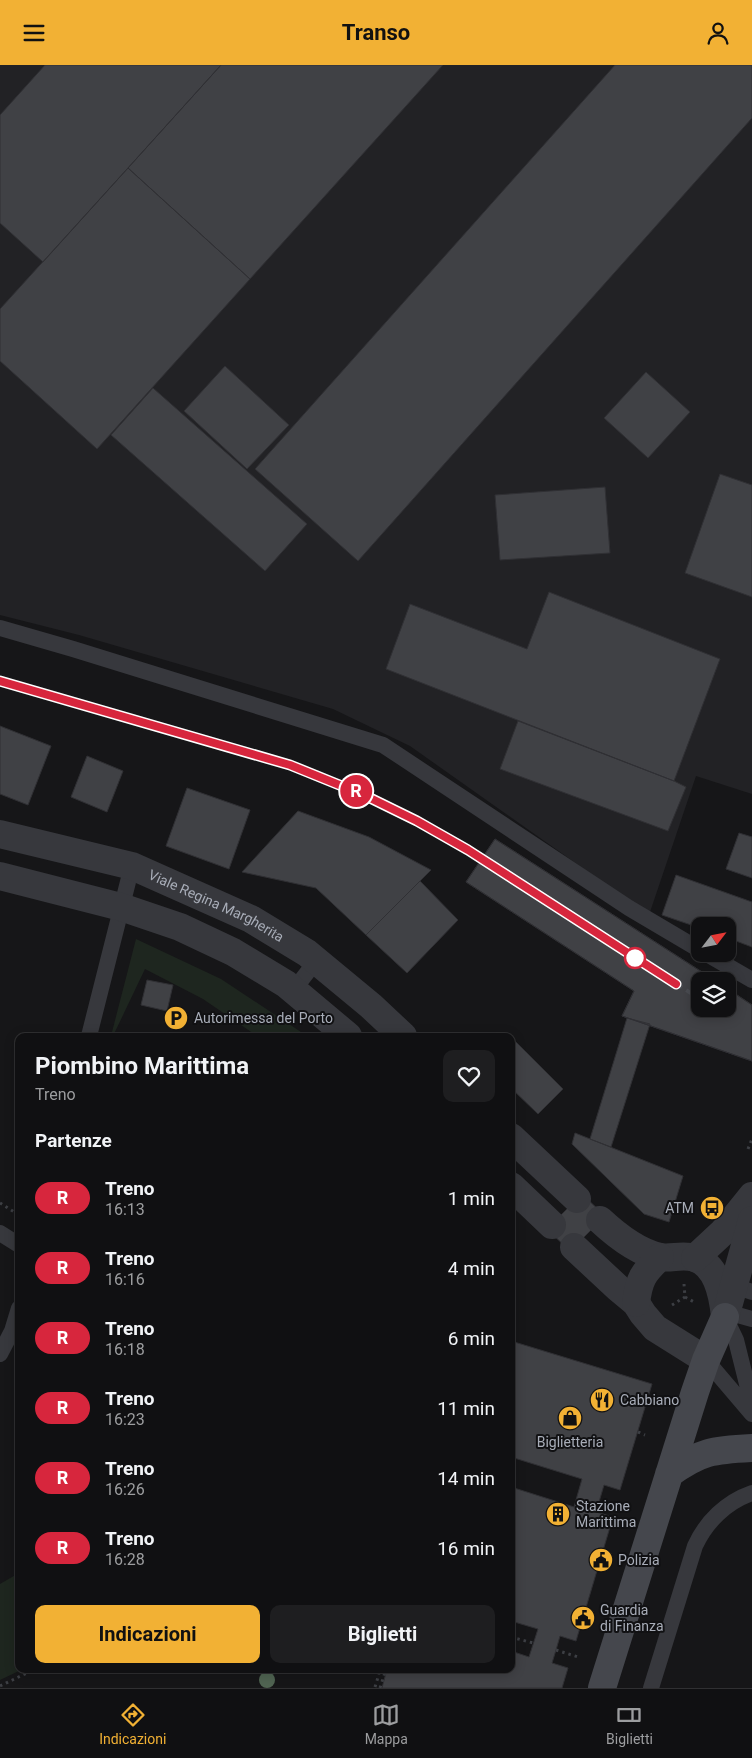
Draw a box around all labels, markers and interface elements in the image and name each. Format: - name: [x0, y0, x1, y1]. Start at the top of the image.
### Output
- icon: menu: [20, 19, 48, 47]
- icon: person: [704, 19, 732, 47]
- text: Transo: [342, 20, 410, 45]
- line badge: R: [340, 775, 372, 807]
- text: R: [350, 780, 362, 801]
- street label: Viale Regina Margherita: [146, 866, 287, 945]
- north arrow: [691, 917, 736, 963]
- map controls: [691, 917, 736, 1017]
- unlabelled marker: [624, 947, 646, 969]
- button: layers: [691, 972, 736, 1017]
- parking icon: Autorimessa del Porto: [163, 1005, 189, 1031]
- place label: Autorimessa del Porto: [194, 1010, 333, 1026]
- button: heart: [443, 1050, 495, 1102]
- text: Piombino Marittima: [35, 1052, 249, 1080]
- text: Treno: [35, 1085, 76, 1104]
- text: Partenze: [35, 1129, 112, 1152]
- text: Treno: [105, 1177, 155, 1200]
- text: R: [57, 1187, 68, 1208]
- text: 1 min: [448, 1187, 495, 1210]
- bus stop icon: ATM: [699, 1195, 725, 1221]
- text: 16:13: [105, 1200, 145, 1219]
- place label: ATM: [665, 1200, 694, 1216]
- text: Treno: [105, 1247, 155, 1270]
- text: R: [57, 1257, 68, 1278]
- text: 4 min: [448, 1257, 495, 1280]
- text: 16:16: [105, 1270, 145, 1289]
- text: Treno: [105, 1317, 155, 1340]
- text: R: [57, 1327, 68, 1348]
- text: 6 min: [448, 1327, 495, 1350]
- text: 16:18: [105, 1340, 145, 1359]
- text: Treno: [105, 1387, 155, 1410]
- restaurant icon: Cabbiano: [589, 1387, 615, 1413]
- place label: Cabbiano: [620, 1392, 679, 1408]
- text: R: [57, 1397, 68, 1418]
- text: 11 min: [437, 1397, 495, 1420]
- shop icon: Biglietteria: [557, 1405, 583, 1431]
- text: 16:23: [105, 1410, 145, 1429]
- place label: Biglietteria: [537, 1434, 603, 1450]
- text: Treno: [105, 1457, 155, 1480]
- text: R: [57, 1467, 68, 1488]
- text: 14 min: [437, 1467, 495, 1490]
- text: 16:26: [105, 1480, 145, 1499]
- place label: Stazione Marittima: [576, 1498, 636, 1530]
- building icon: Stazione Marittima: [545, 1501, 571, 1527]
- text: Treno: [105, 1527, 155, 1550]
- text: R: [57, 1537, 68, 1558]
- text: 16 min: [437, 1537, 495, 1560]
- public building icon: Polizia: [588, 1547, 614, 1573]
- text: 16:28: [105, 1550, 145, 1569]
- place label: Polizia: [618, 1552, 660, 1568]
- place label: Guardia di Finanza: [600, 1602, 664, 1634]
- button: Indicazioni: [35, 1605, 260, 1663]
- button: Biglietti: [270, 1605, 495, 1663]
- public building icon: Guardia di Finanza: [570, 1605, 596, 1631]
- tab: Indicazioni: [99, 1701, 166, 1747]
- tab: Mappa: [365, 1701, 408, 1747]
- tab: Biglietti: [606, 1701, 653, 1747]

